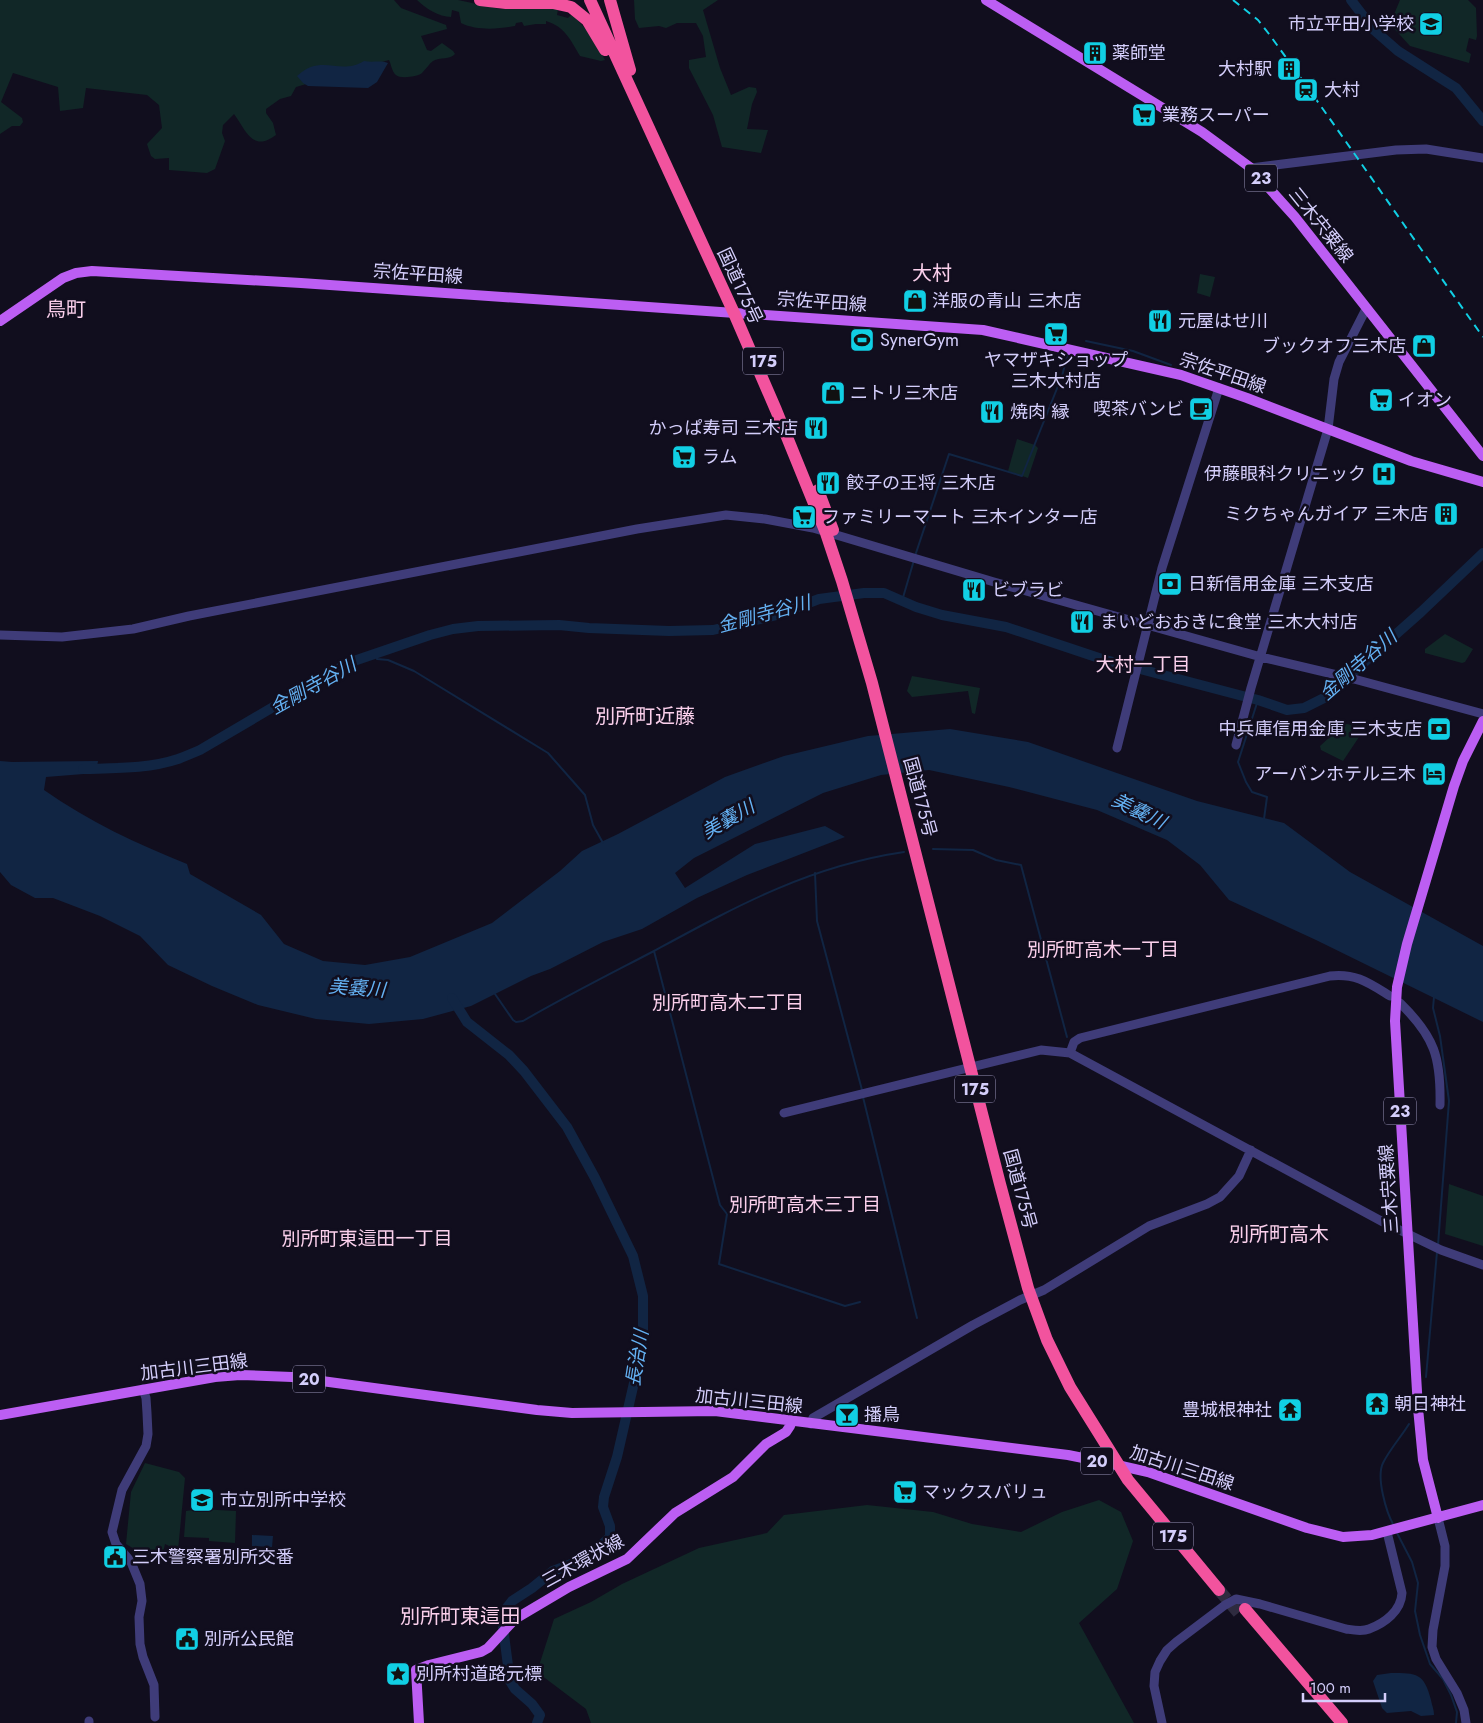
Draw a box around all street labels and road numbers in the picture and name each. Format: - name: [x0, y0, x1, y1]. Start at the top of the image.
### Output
- road number: 23: [1245, 164, 1277, 192]
- street label: 三木宍粟線: [1283, 182, 1359, 268]
- street label: 国道175号: [711, 243, 769, 329]
- street label: 宗佐平田線: [372, 258, 464, 290]
- street label: 宗佐平田線: [776, 286, 868, 318]
- street label: 宗佐平田線: [1176, 346, 1270, 400]
- road number: 175: [743, 348, 783, 374]
- street label: 国道175号: [897, 754, 943, 840]
- road number: 175: [955, 1076, 995, 1102]
- road number: 23: [1384, 1098, 1416, 1124]
- street label: 三木宍粟線: [1373, 1143, 1405, 1235]
- street label: 国道175号: [997, 1146, 1043, 1232]
- street label: 加古川三田線: [139, 1348, 249, 1386]
- road number: 20: [293, 1366, 325, 1392]
- street label: 加古川三田線: [694, 1382, 804, 1420]
- street label: 加古川三田線: [1127, 1439, 1237, 1497]
- road number: 20: [1081, 1448, 1113, 1474]
- road number: 175: [1153, 1522, 1193, 1550]
- street label: 三木環状線: [537, 1528, 629, 1594]

